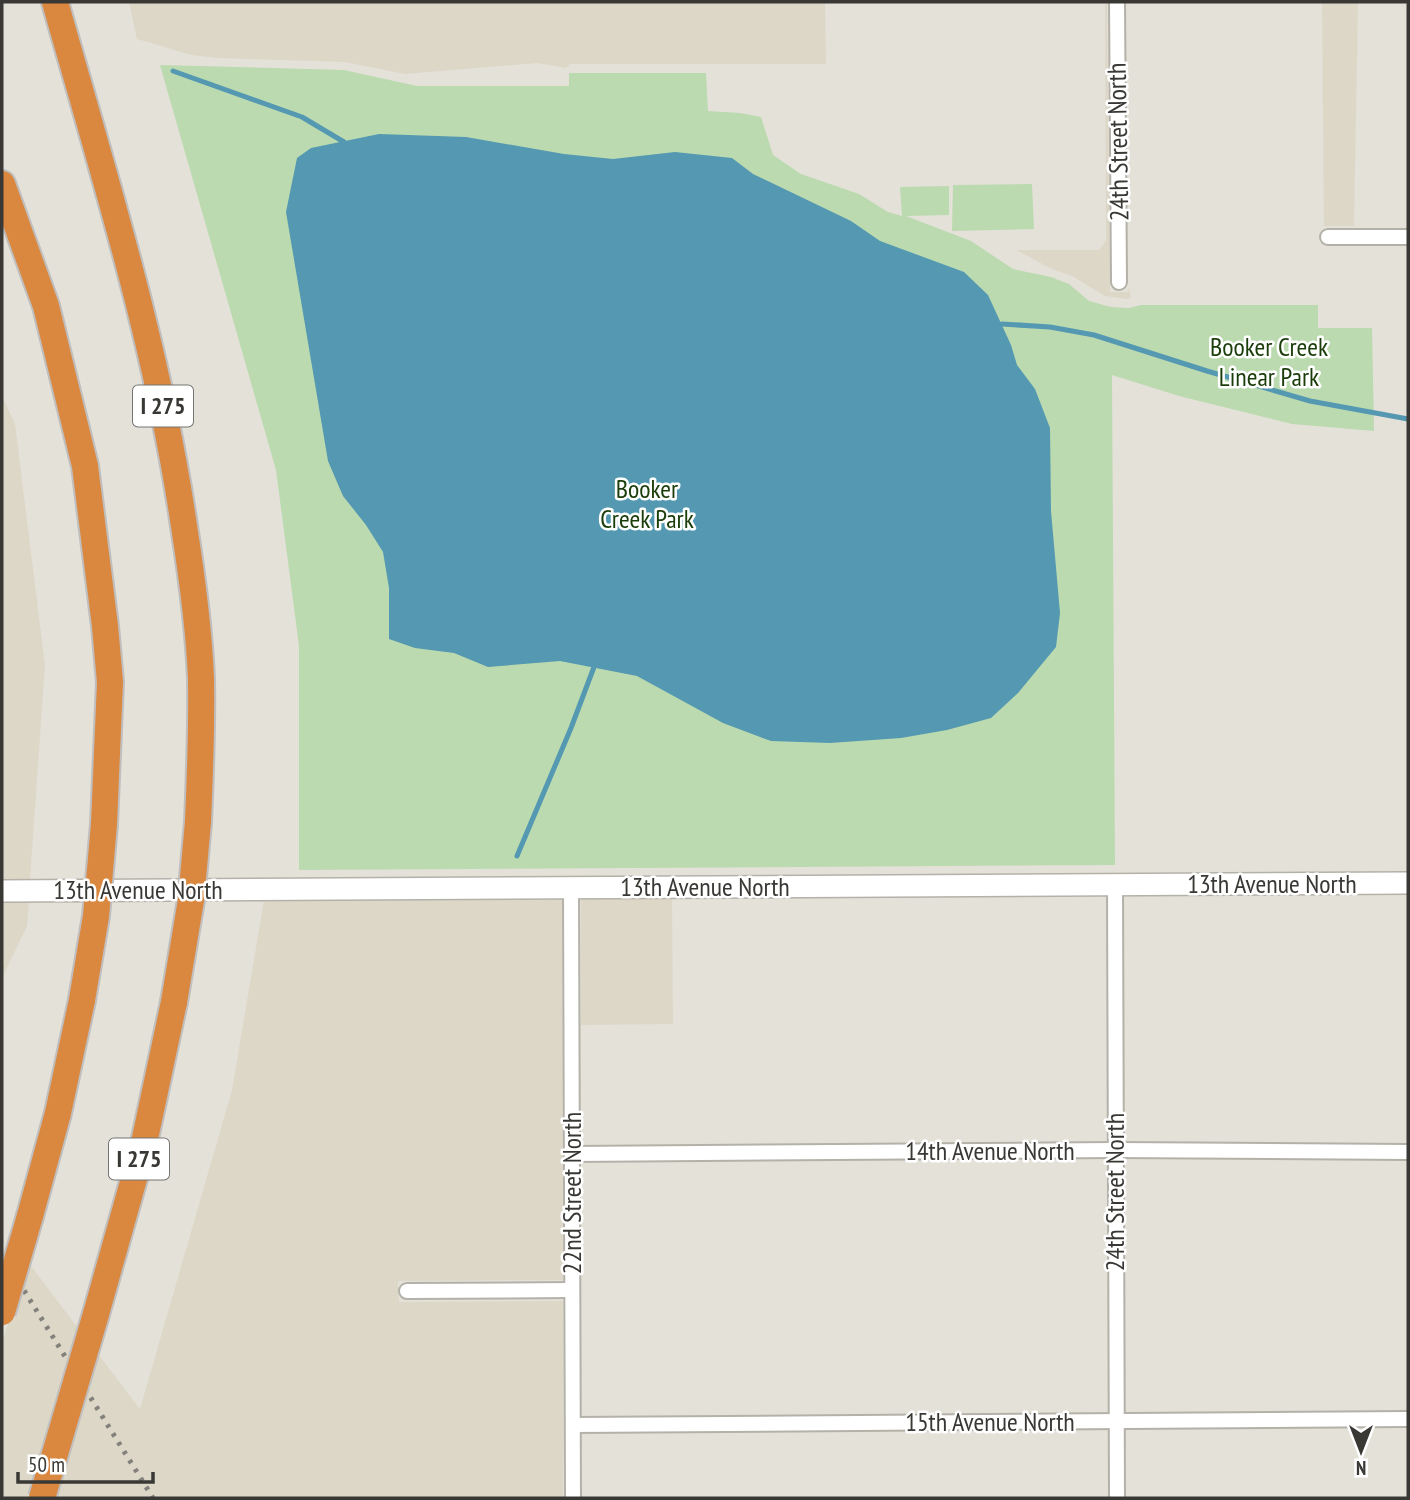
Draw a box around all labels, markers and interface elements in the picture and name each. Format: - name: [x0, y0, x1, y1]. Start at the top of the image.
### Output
- street label: 24th Street North: [1100, 63, 1135, 221]
- park label: Booker Creek Linear Park: [1210, 330, 1328, 393]
- road number: I 275: [133, 386, 193, 426]
- park label: Booker Creek Park: [600, 472, 694, 535]
- street label: 13th Avenue North: [1187, 867, 1357, 900]
- street label: 13th Avenue North: [620, 870, 790, 903]
- street label: 13th Avenue North: [53, 873, 223, 906]
- street label: 22nd Street North: [555, 1112, 588, 1274]
- street label: 24th Street North: [1098, 1113, 1131, 1271]
- street label: 14th Avenue North: [905, 1134, 1075, 1167]
- road number: I 275: [109, 1139, 169, 1180]
- street label: 15th Avenue North: [905, 1405, 1075, 1438]
- north arrow: [1326, 1416, 1396, 1486]
- scale bar: [18, 1440, 152, 1484]
- text: 50 m: [28, 1451, 65, 1478]
- text: N: [1356, 1456, 1366, 1480]

